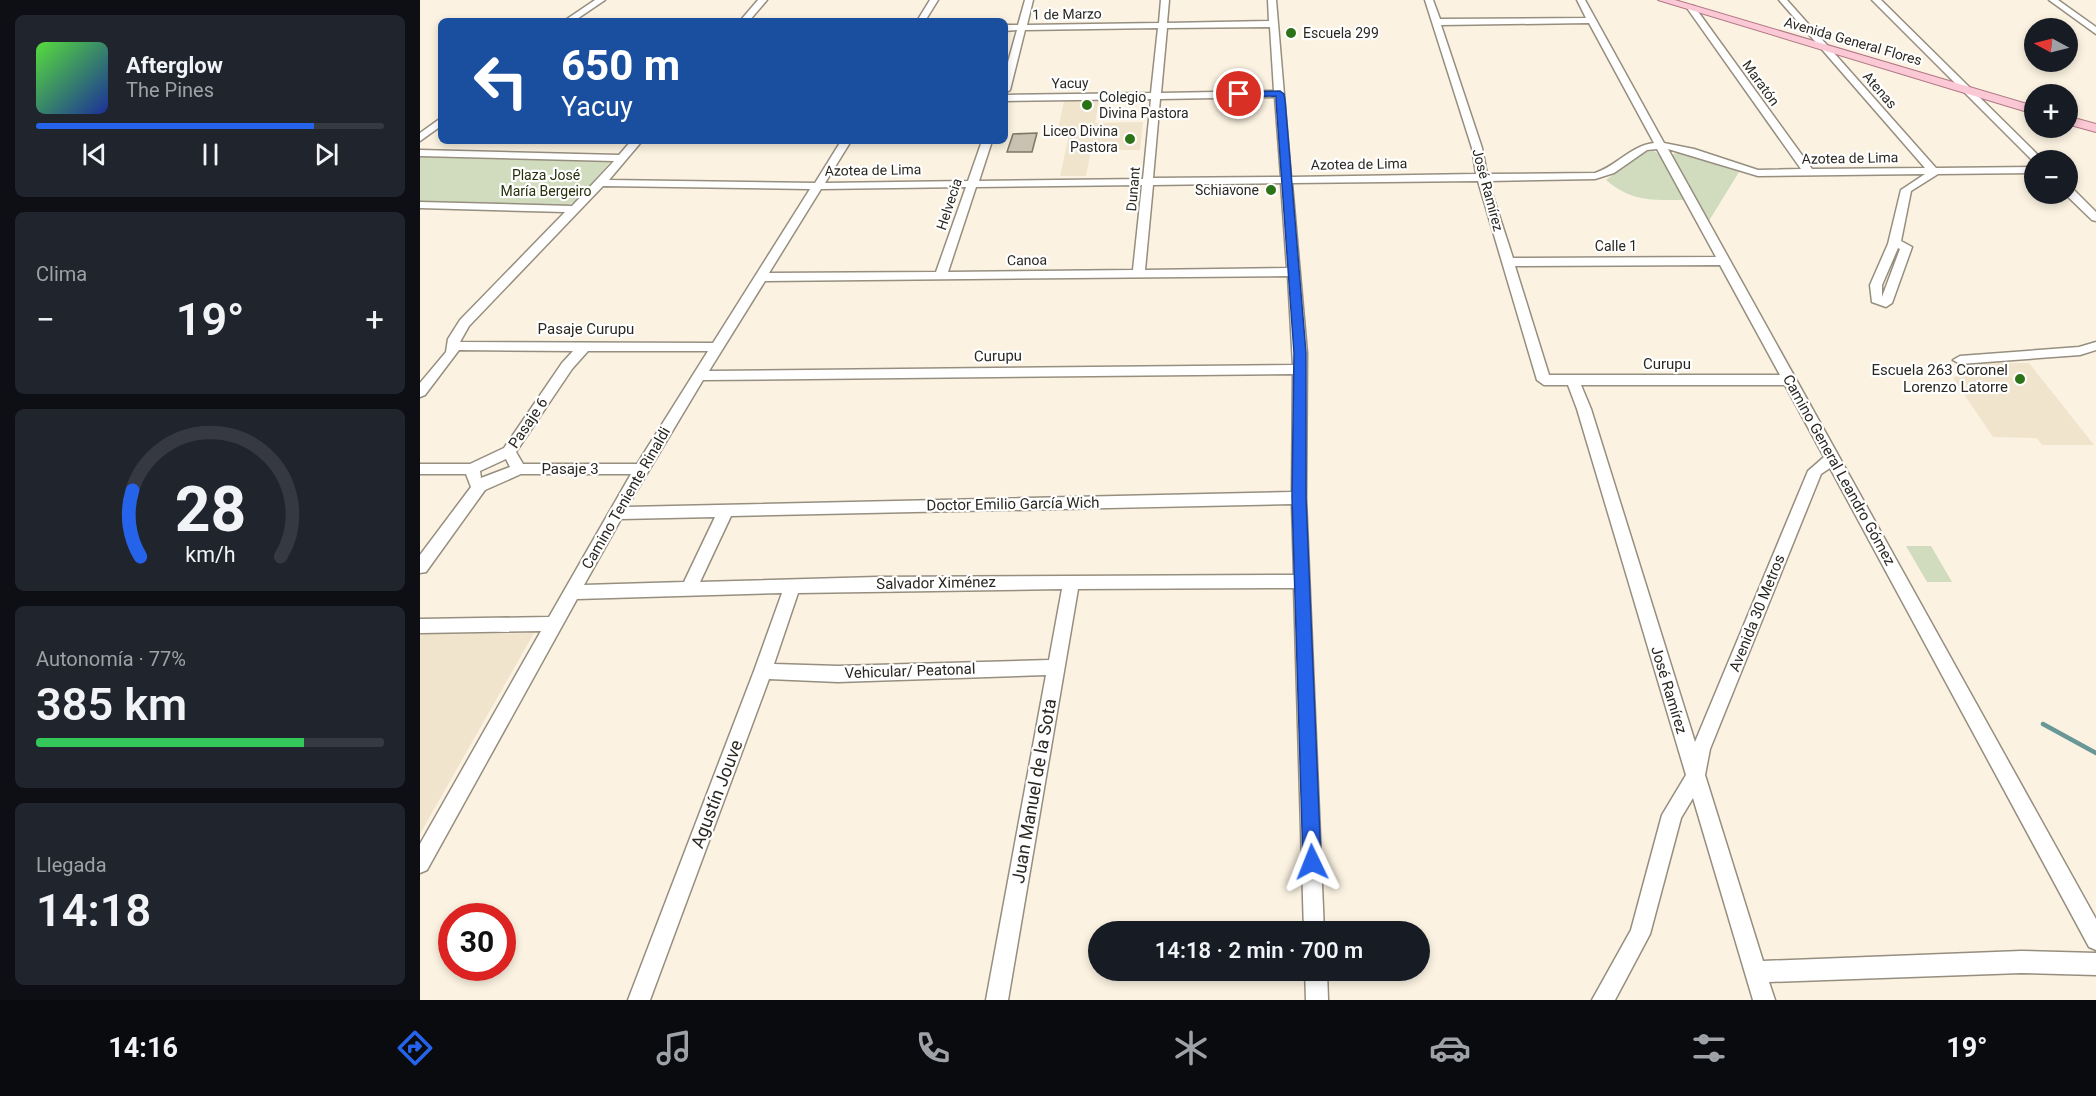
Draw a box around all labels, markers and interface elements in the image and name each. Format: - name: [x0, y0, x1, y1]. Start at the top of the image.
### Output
- street label: 1 de Marzo: [1032, 5, 1102, 23]
- street label: Avenida General Flores: [1782, 14, 1924, 68]
- north arrow: [2024, 18, 2078, 72]
- map controls: [2024, 18, 2078, 204]
- place label: Escuela 299: [1303, 25, 1379, 41]
- marker: Escuela 299: [1284, 26, 1298, 40]
- text: 650 m: [561, 41, 680, 90]
- icon: left: [462, 42, 540, 120]
- text: Afterglow: [126, 53, 223, 78]
- street label: Maratón: [1739, 57, 1783, 109]
- pin: [1213, 68, 1264, 119]
- street label: Atenas: [1860, 68, 1900, 112]
- street label: Yacuy: [1051, 75, 1089, 91]
- icon: arrive: [1222, 77, 1255, 110]
- text: The Pines: [126, 78, 214, 102]
- button: +: [2024, 84, 2078, 138]
- place label: Colegio Divina Pastora: [1099, 89, 1189, 121]
- text: Yacuy: [561, 91, 633, 123]
- marker: Colegio Divina Pastora: [1080, 98, 1094, 112]
- place label: Liceo Divina Pastora: [1043, 123, 1118, 155]
- marker: Liceo Divina Pastora: [1123, 132, 1137, 146]
- icon: previous: [78, 138, 111, 171]
- icon: pause: [194, 138, 227, 171]
- icon: next: [310, 138, 343, 171]
- street label: José Ramírez: [1469, 147, 1507, 233]
- street label: Azotea de Lima: [1801, 149, 1899, 167]
- button: −: [2024, 150, 2078, 204]
- street label: Azotea de Lima: [1310, 155, 1408, 173]
- street label: Azotea de Lima: [824, 161, 922, 179]
- street label: Dunant: [1123, 166, 1143, 212]
- park label: Plaza José María Bergeiro: [500, 167, 592, 199]
- street label: Helvecia: [933, 176, 965, 232]
- place label: Schiavone: [1195, 182, 1259, 198]
- marker: Schiavone: [1264, 183, 1278, 197]
- street label: Calle 1: [1595, 238, 1637, 254]
- street label: Canoa: [1007, 252, 1047, 268]
- text: Clima: [36, 262, 87, 286]
- text: 19°: [176, 293, 244, 346]
- text: −: [36, 300, 55, 339]
- text: +: [365, 300, 384, 339]
- street label: Pasaje Curupu: [538, 320, 634, 338]
- street label: Curupu: [974, 347, 1022, 365]
- street label: Curupu: [1643, 355, 1691, 373]
- place label: Escuela 263 Coronel Lorenzo Latorre: [1871, 361, 2008, 396]
- street label: Camino General Leandro Gómez: [1779, 371, 1899, 569]
- marker: Escuela 263 Coronel Lorenzo Latorre: [2013, 372, 2027, 386]
- street label: Pasaje 6: [505, 394, 551, 452]
- street label: Camino Teniente Rinaldi: [578, 424, 674, 572]
- street label: Pasaje 3: [541, 460, 599, 478]
- text: 28: [174, 473, 246, 546]
- street label: Doctor Emilio García Wich: [926, 493, 1100, 515]
- text: km/h: [185, 542, 235, 567]
- street label: Avenida 30 Metros: [1725, 552, 1789, 674]
- street label: Salvador Ximénez: [876, 573, 996, 593]
- street label: José Ramírez: [1647, 644, 1691, 736]
- text: Autonomía · 77%: [36, 647, 186, 671]
- street label: Vehicular/ Peatonal: [844, 660, 976, 682]
- text: 385 km: [36, 678, 187, 731]
- street label: Juan Manuel de la Sota: [1007, 697, 1060, 885]
- street label: Agustín Jouve: [686, 737, 747, 851]
- position arrow: [1280, 830, 1344, 894]
- text: Llegada: [36, 853, 107, 877]
- text: 14:18: [36, 884, 151, 937]
- speed limit sign: 30: [438, 903, 516, 981]
- text: 14:18 · 2 min · 700 m: [1155, 938, 1363, 963]
- icon: directions: [394, 1027, 436, 1069]
- icon: music: [653, 1027, 695, 1069]
- icon: phone: [912, 1027, 954, 1069]
- icon: climate: [1170, 1027, 1212, 1069]
- icon: car: [1429, 1027, 1471, 1069]
- icon: filters: [1688, 1027, 1730, 1069]
- text: 14:16: [108, 1032, 178, 1064]
- text: 19°: [1946, 1032, 1988, 1064]

